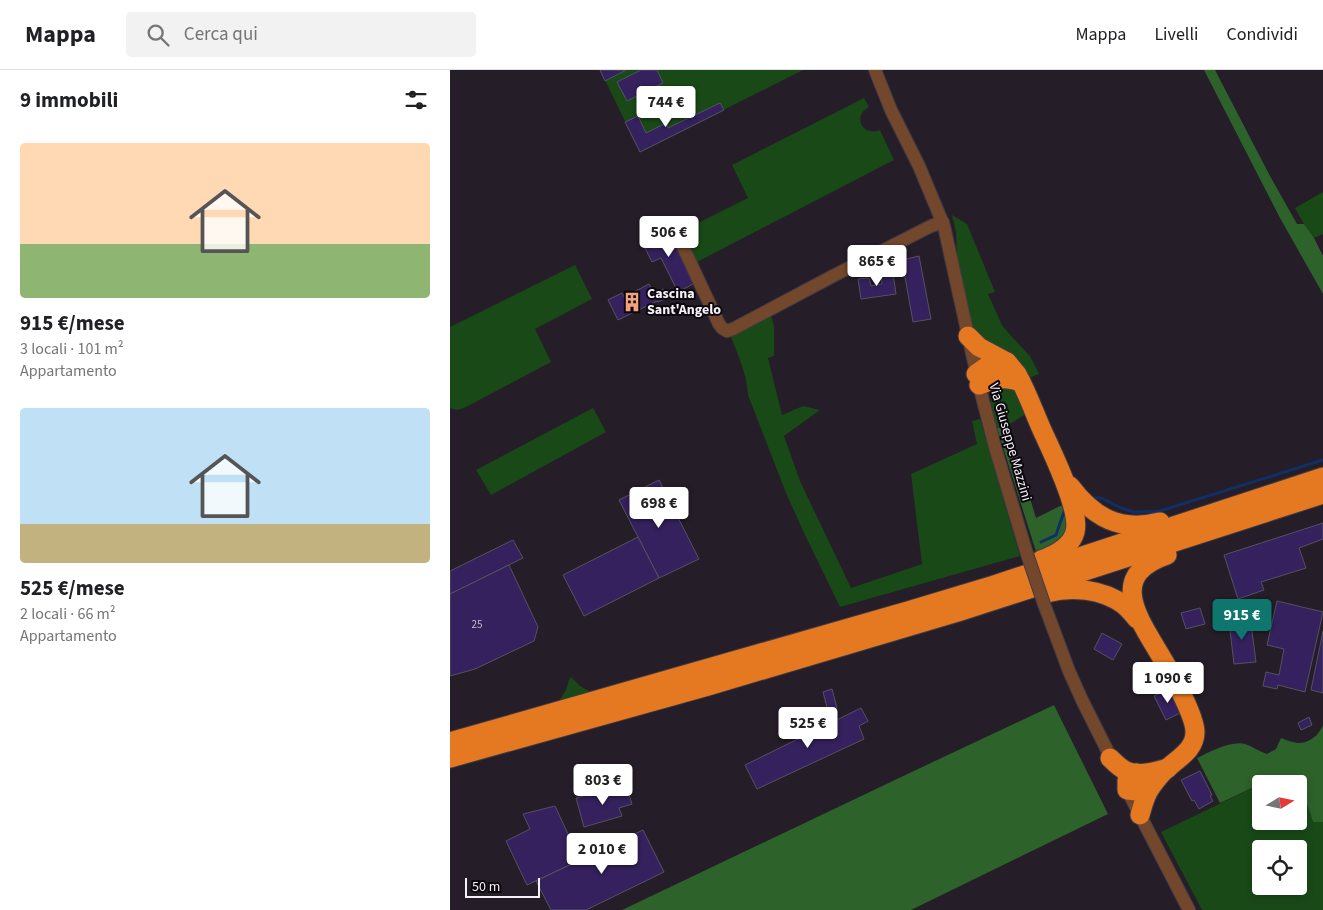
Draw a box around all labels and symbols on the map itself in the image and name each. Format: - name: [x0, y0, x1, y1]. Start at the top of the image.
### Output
- pin: 744 €: [631, 85, 701, 128]
- pin: 506 €: [634, 216, 704, 258]
- pin: 865 €: [842, 244, 912, 287]
- place label: Cascina Sant'Angelo: [647, 284, 721, 320]
- building icon: Cascina Sant'Angelo: [621, 291, 643, 313]
- street label: Via Giuseppe Mazzini: [984, 381, 1036, 503]
- pin: 698 €: [624, 486, 694, 529]
- pin: 915 €: [1207, 598, 1277, 641]
- house number: 25: [472, 617, 482, 632]
- pin: 1 090 €: [1122, 662, 1214, 704]
- pin: 525 €: [773, 706, 843, 749]
- pin: 803 €: [568, 764, 638, 806]
- north arrow: [1252, 775, 1308, 830]
- pin: 2 010 €: [556, 832, 648, 875]
- scale bar: [465, 875, 540, 898]

